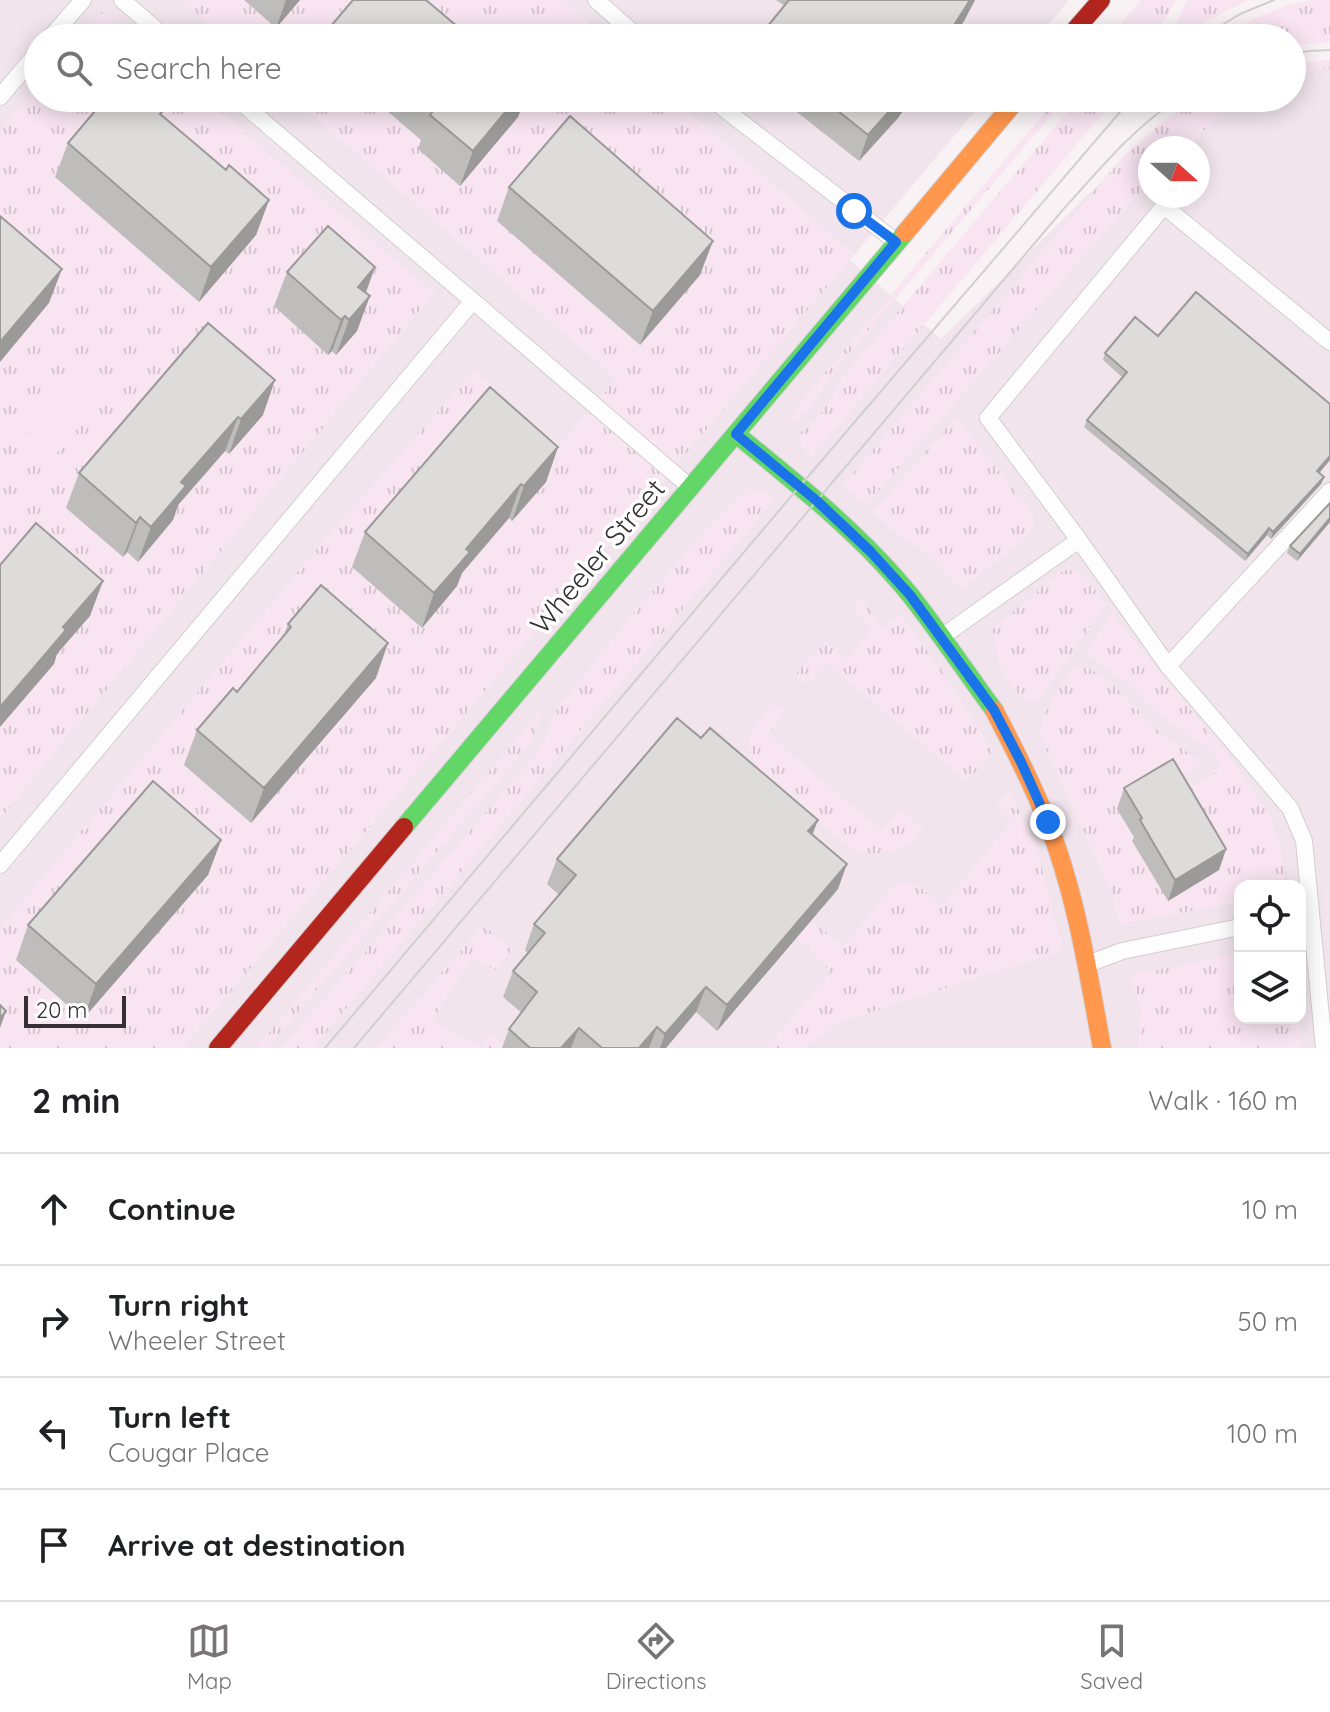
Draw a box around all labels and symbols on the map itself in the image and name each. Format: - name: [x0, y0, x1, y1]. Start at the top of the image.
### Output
- north arrow: [1138, 136, 1210, 208]
- route start: [836, 193, 872, 229]
- street label: Wheeler Street: [522, 471, 672, 641]
- route end: [1030, 804, 1066, 840]
- scale bar: [24, 992, 126, 1028]

